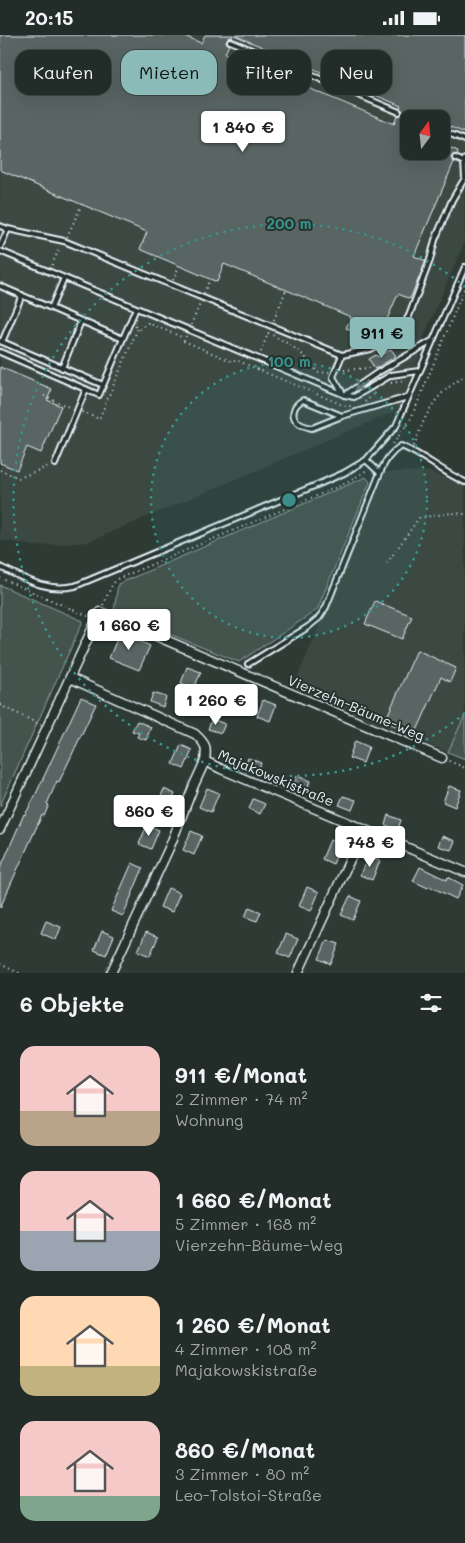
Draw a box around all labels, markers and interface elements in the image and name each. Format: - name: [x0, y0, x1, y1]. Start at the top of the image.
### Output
- text: 20:15: [25, 5, 73, 30]
- chip: Kaufen: [15, 50, 111, 95]
- chip: Mieten: [121, 50, 217, 95]
- chip: Filter: [227, 50, 311, 95]
- chip: Neu: [321, 50, 392, 95]
- north arrow: [400, 110, 450, 160]
- map controls: [400, 110, 450, 160]
- pin: 1 840 €: [197, 111, 289, 153]
- text: 1 840 €: [212, 116, 274, 137]
- text: 200 m: [267, 213, 312, 233]
- pin: 911 €: [347, 317, 417, 359]
- text: 911 €: [361, 322, 403, 343]
- text: 100 m: [267, 351, 311, 371]
- one-way arrow: [354, 380, 368, 390]
- centre of rings: [280, 491, 298, 509]
- pin: 1 660 €: [83, 609, 175, 651]
- text: 1 660 €: [98, 614, 160, 635]
- street label: Vierzehn-Bäume-Weg: [285, 670, 428, 745]
- pin: 1 260 €: [170, 683, 262, 726]
- text: 1 260 €: [186, 689, 246, 710]
- street label: Majakowskistraße: [215, 744, 337, 811]
- pin: 860 €: [114, 795, 184, 837]
- text: 860 €: [125, 800, 173, 821]
- pin: 748 €: [335, 825, 405, 868]
- text: 748 €: [346, 831, 394, 852]
- icon: filters: [417, 989, 445, 1017]
- text: 6 Objekte: [20, 990, 124, 1017]
- text: 911 €/Monat: [175, 1061, 307, 1088]
- icon: home: [60, 1066, 120, 1126]
- text: 2 Zimmer · 74 m²: [175, 1088, 308, 1109]
- text: Wohnung: [175, 1109, 243, 1130]
- text: 1 660 €/Monat: [175, 1186, 332, 1213]
- icon: home: [60, 1191, 120, 1251]
- text: 5 Zimmer · 168 m²: [175, 1213, 316, 1234]
- text: Vierzehn-Bäume-Weg: [175, 1234, 343, 1255]
- text: 1 260 €/Monat: [175, 1311, 331, 1338]
- icon: home: [60, 1316, 120, 1376]
- text: 4 Zimmer · 108 m²: [175, 1338, 316, 1359]
- text: Majakowskistraße: [175, 1359, 318, 1380]
- text: 860 €/Monat: [175, 1436, 315, 1463]
- icon: home: [60, 1441, 120, 1501]
- text: 3 Zimmer · 80 m²: [175, 1463, 309, 1484]
- text: Leo-Tolstoi-Straße: [175, 1484, 322, 1505]

